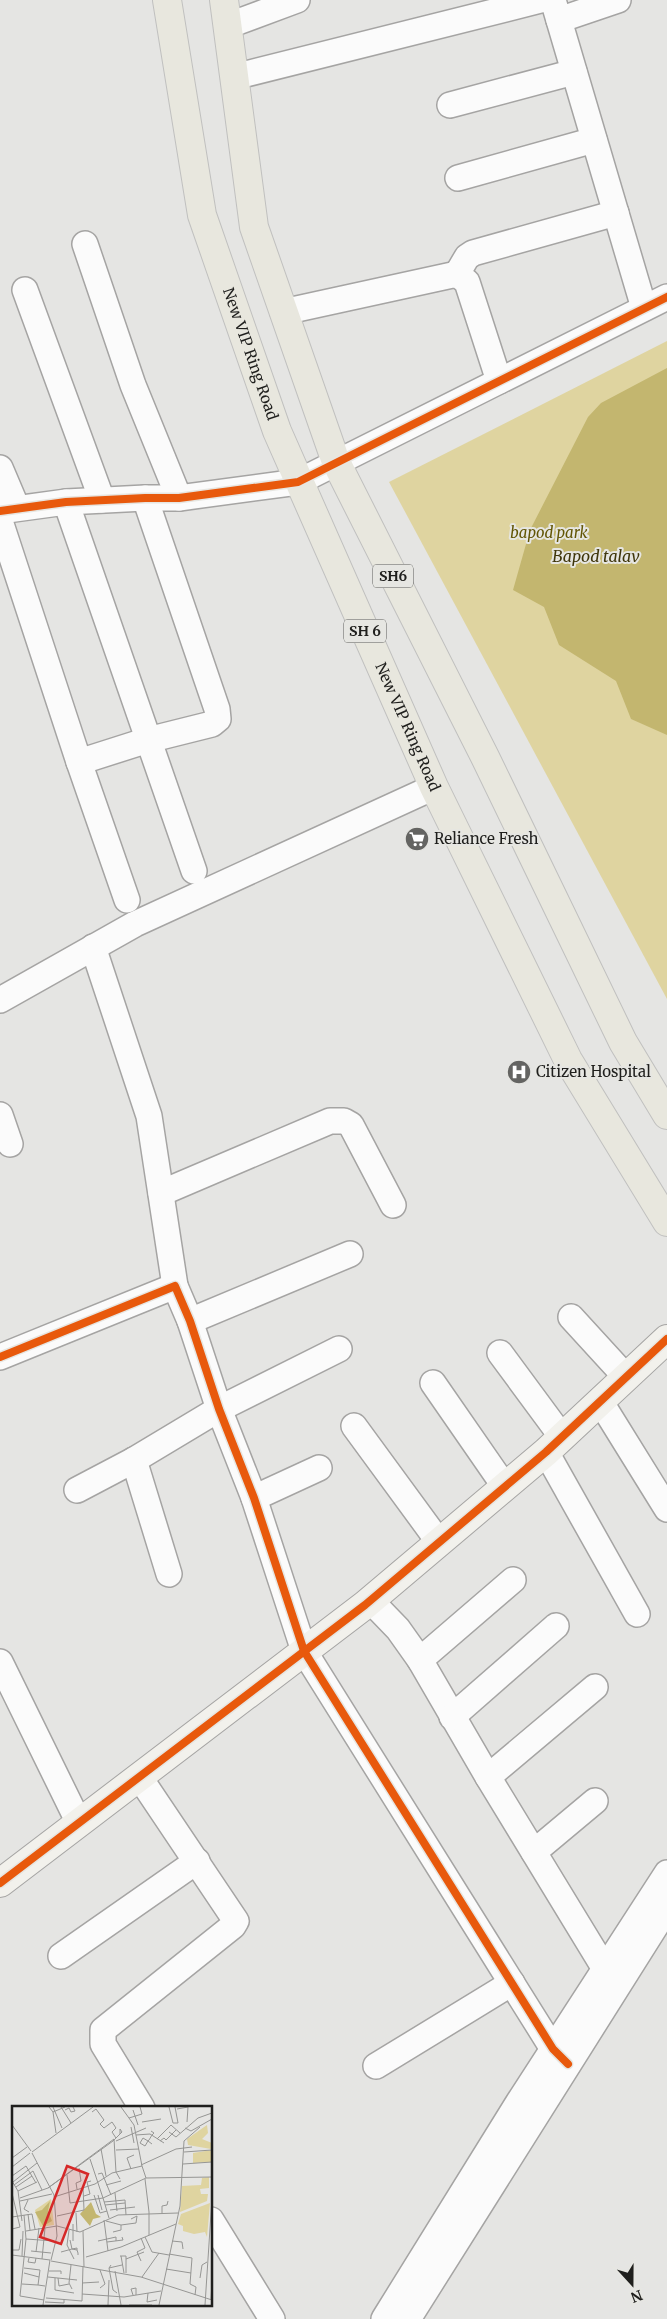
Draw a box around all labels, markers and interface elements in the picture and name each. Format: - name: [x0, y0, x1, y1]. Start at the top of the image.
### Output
- street label: New VIP Ring Road: [219, 285, 282, 423]
- park label: bapod park: [510, 523, 589, 542]
- water label: Bapod talav: [552, 546, 640, 566]
- road number: SH6: [373, 564, 413, 588]
- road number: SH 6: [344, 620, 386, 642]
- street label: New VIP Ring Road: [371, 659, 445, 794]
- supermarket icon: Reliance Fresh: [404, 826, 430, 852]
- place label: Reliance Fresh: [434, 829, 539, 848]
- hospital icon: Citizen Hospital: [506, 1059, 532, 1085]
- place label: Citizen Hospital: [536, 1062, 651, 1081]
- inset map: [12, 2106, 212, 2306]
- north arrow: [607, 2259, 657, 2309]
- text: N: [628, 2286, 645, 2307]

